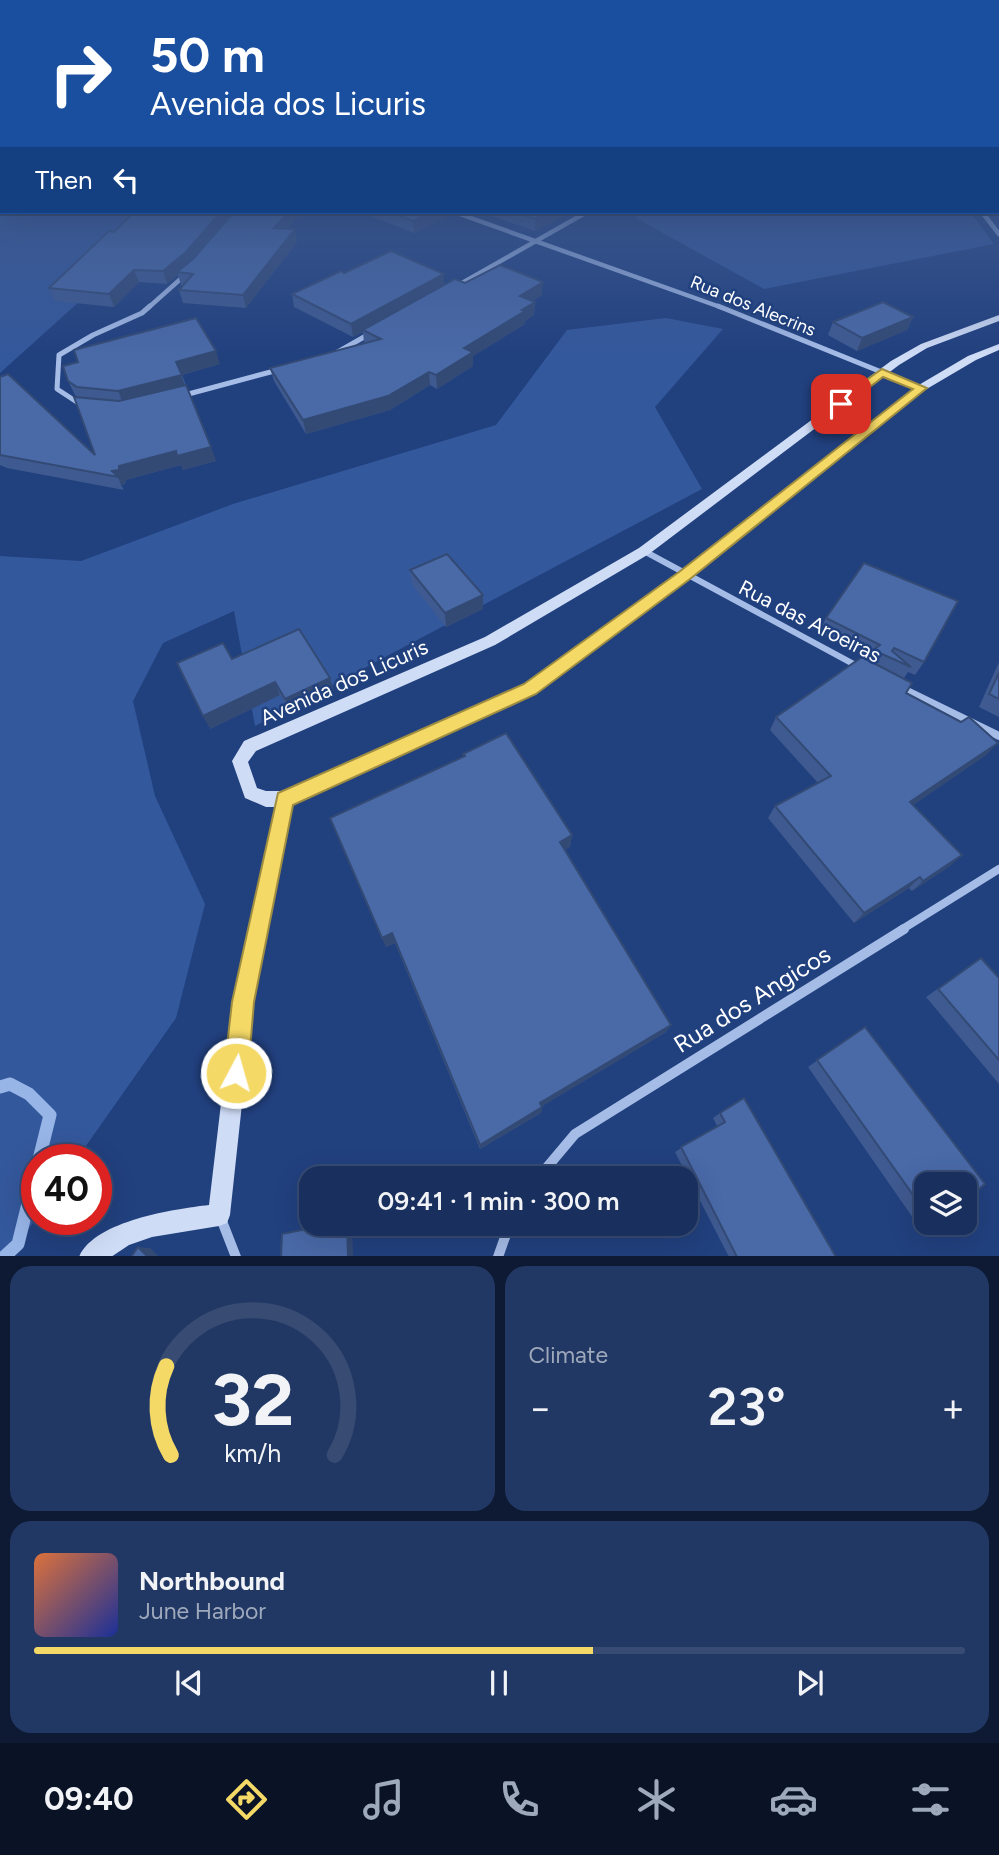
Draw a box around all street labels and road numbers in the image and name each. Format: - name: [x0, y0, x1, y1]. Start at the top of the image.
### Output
- street label: Rua dos Alecrins: [687, 271, 819, 341]
- street label: Rua das Aroeiras: [735, 574, 885, 668]
- street label: Avenida dos Licuris: [256, 634, 432, 730]
- street label: Rua dos Angicos: [668, 939, 836, 1059]

